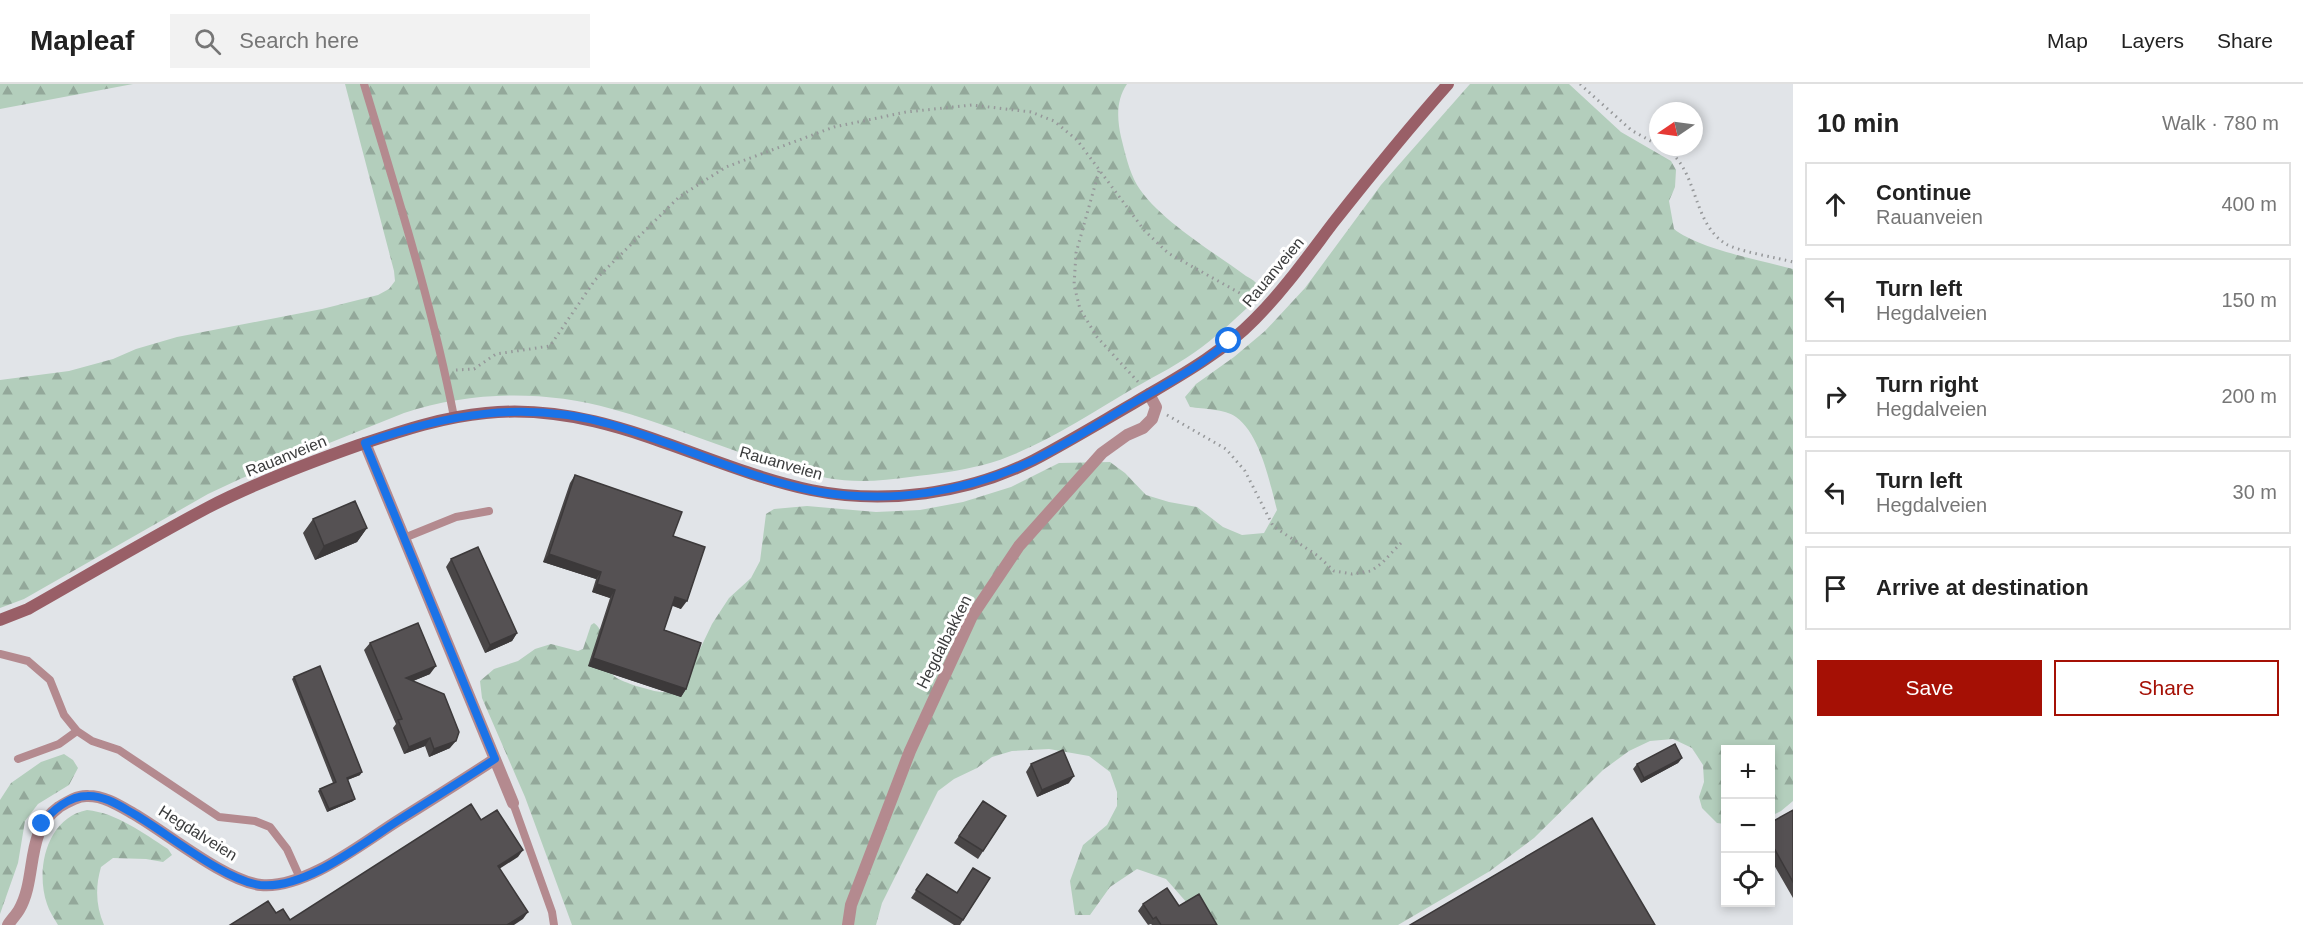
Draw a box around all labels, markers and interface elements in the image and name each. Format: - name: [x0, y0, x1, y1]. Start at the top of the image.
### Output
- search box: [170, 14, 590, 68]
- text: Mapleaf: [30, 25, 134, 56]
- icon: search: [191, 25, 224, 58]
- text: Search here: [239, 28, 359, 53]
- text: Map: [2047, 29, 2088, 52]
- text: Layers: [2121, 29, 2184, 52]
- text: Share: [2217, 29, 2273, 52]
- north arrow: [1649, 102, 1703, 156]
- text: 10 min: [1817, 108, 1899, 138]
- text: Walk · 780 m: [2162, 112, 2279, 134]
- text: Continue: [1876, 180, 1971, 205]
- icon: ahead: [1819, 188, 1852, 221]
- text: 400 m: [2221, 193, 2277, 215]
- text: Rauanveien: [1876, 206, 1983, 228]
- street label: Rauanveien: [1239, 234, 1307, 310]
- text: Turn left: [1876, 276, 1962, 301]
- icon: left: [1819, 284, 1852, 317]
- text: 150 m: [2221, 289, 2277, 311]
- text: Hegdalveien: [1876, 302, 1987, 324]
- route start: [1215, 327, 1241, 353]
- text: Turn right: [1876, 372, 1978, 397]
- icon: right: [1819, 380, 1852, 413]
- text: 200 m: [2221, 385, 2277, 407]
- text: Hegdalveien: [1876, 398, 1987, 420]
- street label: Rauanveien: [243, 432, 329, 480]
- street label: Rauanveien: [738, 443, 824, 483]
- text: Turn left: [1876, 468, 1962, 493]
- icon: left: [1819, 476, 1852, 509]
- text: 30 m: [2233, 481, 2277, 503]
- text: Hegdalveien: [1876, 494, 1987, 516]
- icon: arrive: [1819, 572, 1852, 605]
- text: Arrive at destination: [1876, 575, 2089, 600]
- street label: Hegdalbakken: [913, 593, 975, 691]
- button: Save: [1817, 660, 2042, 716]
- button: Share: [2054, 660, 2279, 716]
- map controls: [1721, 745, 1775, 907]
- button: +: [1721, 745, 1775, 799]
- button: −: [1721, 799, 1775, 853]
- street label: Hegdalveien: [156, 802, 240, 864]
- route end: [28, 810, 54, 836]
- button: locate: [1721, 853, 1775, 907]

